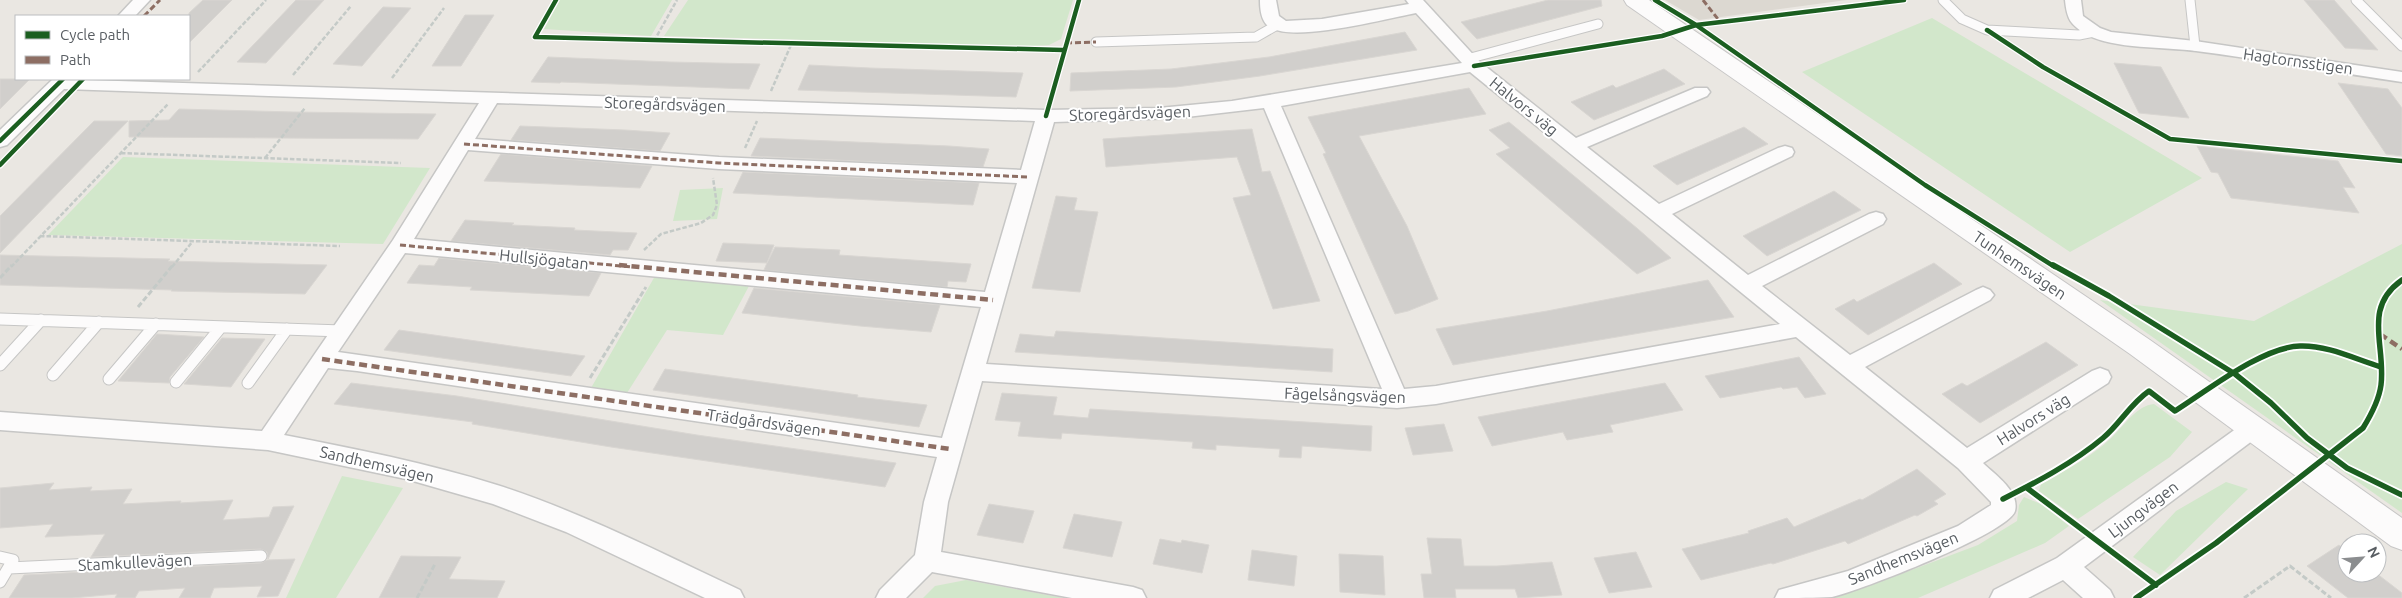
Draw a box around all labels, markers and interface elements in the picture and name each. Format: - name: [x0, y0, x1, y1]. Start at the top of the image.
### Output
- legend: [15, 15, 190, 80]
- text: Cycle path: [60, 26, 130, 43]
- street label: Hagtornsstigen: [2242, 44, 2354, 78]
- text: Path: [60, 51, 91, 68]
- street label: Halvors väg: [1486, 73, 1562, 139]
- street label: Storegårdsvägen: [604, 93, 726, 115]
- street label: Storegårdsvägen: [1069, 102, 1191, 124]
- street label: Tunhemsvägen: [1970, 227, 2070, 303]
- street label: Hullsjögatan: [498, 245, 590, 273]
- street label: Fågelsångsvägen: [1284, 384, 1406, 406]
- street label: Halvors väg: [1993, 389, 2073, 449]
- street label: Trädgårdsvägen: [706, 405, 822, 439]
- street label: Sandhemsvägen: [318, 442, 436, 486]
- street label: Ljungvägen: [2105, 477, 2181, 541]
- street label: Sandhemsvägen: [1845, 528, 1961, 588]
- north arrow: [2337, 533, 2387, 583]
- text: N: [2364, 544, 2383, 561]
- street label: Stamkullevägen: [77, 550, 193, 574]

